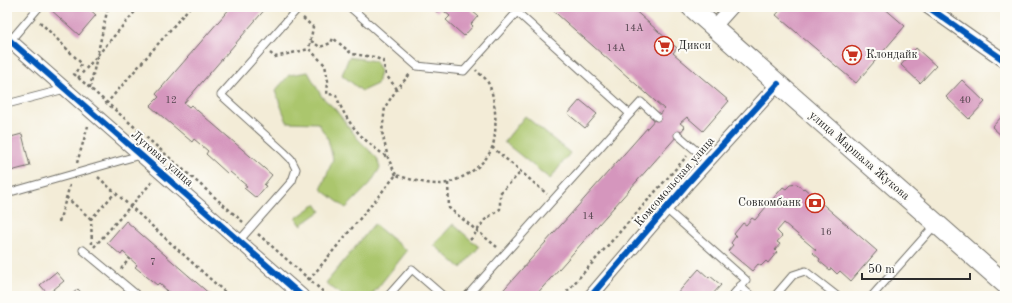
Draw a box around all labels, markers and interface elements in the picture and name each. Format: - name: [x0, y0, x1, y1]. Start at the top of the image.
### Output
- house number: 14А: [624, 23, 644, 33]
- supermarket icon: Дикси: [653, 35, 675, 57]
- place label: Дикси: [678, 40, 711, 52]
- house number: 14А: [606, 43, 626, 53]
- supermarket icon: Клондайк: [841, 44, 863, 66]
- place label: Клондайк: [866, 49, 918, 61]
- house number: 12: [165, 95, 177, 105]
- house number: 40: [959, 95, 971, 105]
- street label: улица Маршала Жукова: [806, 109, 912, 203]
- street label: Луговая улица: [129, 129, 196, 189]
- street label: Комсомольская улица: [633, 135, 717, 229]
- bank icon: Совкомбанк: [804, 192, 826, 214]
- place label: Совкомбанк: [738, 197, 801, 209]
- house number: 14: [582, 211, 594, 221]
- house number: 16: [820, 227, 832, 237]
- scale bar: [862, 255, 970, 281]
- house number: 7: [150, 257, 156, 267]
- text: 50 m: [868, 263, 895, 276]

